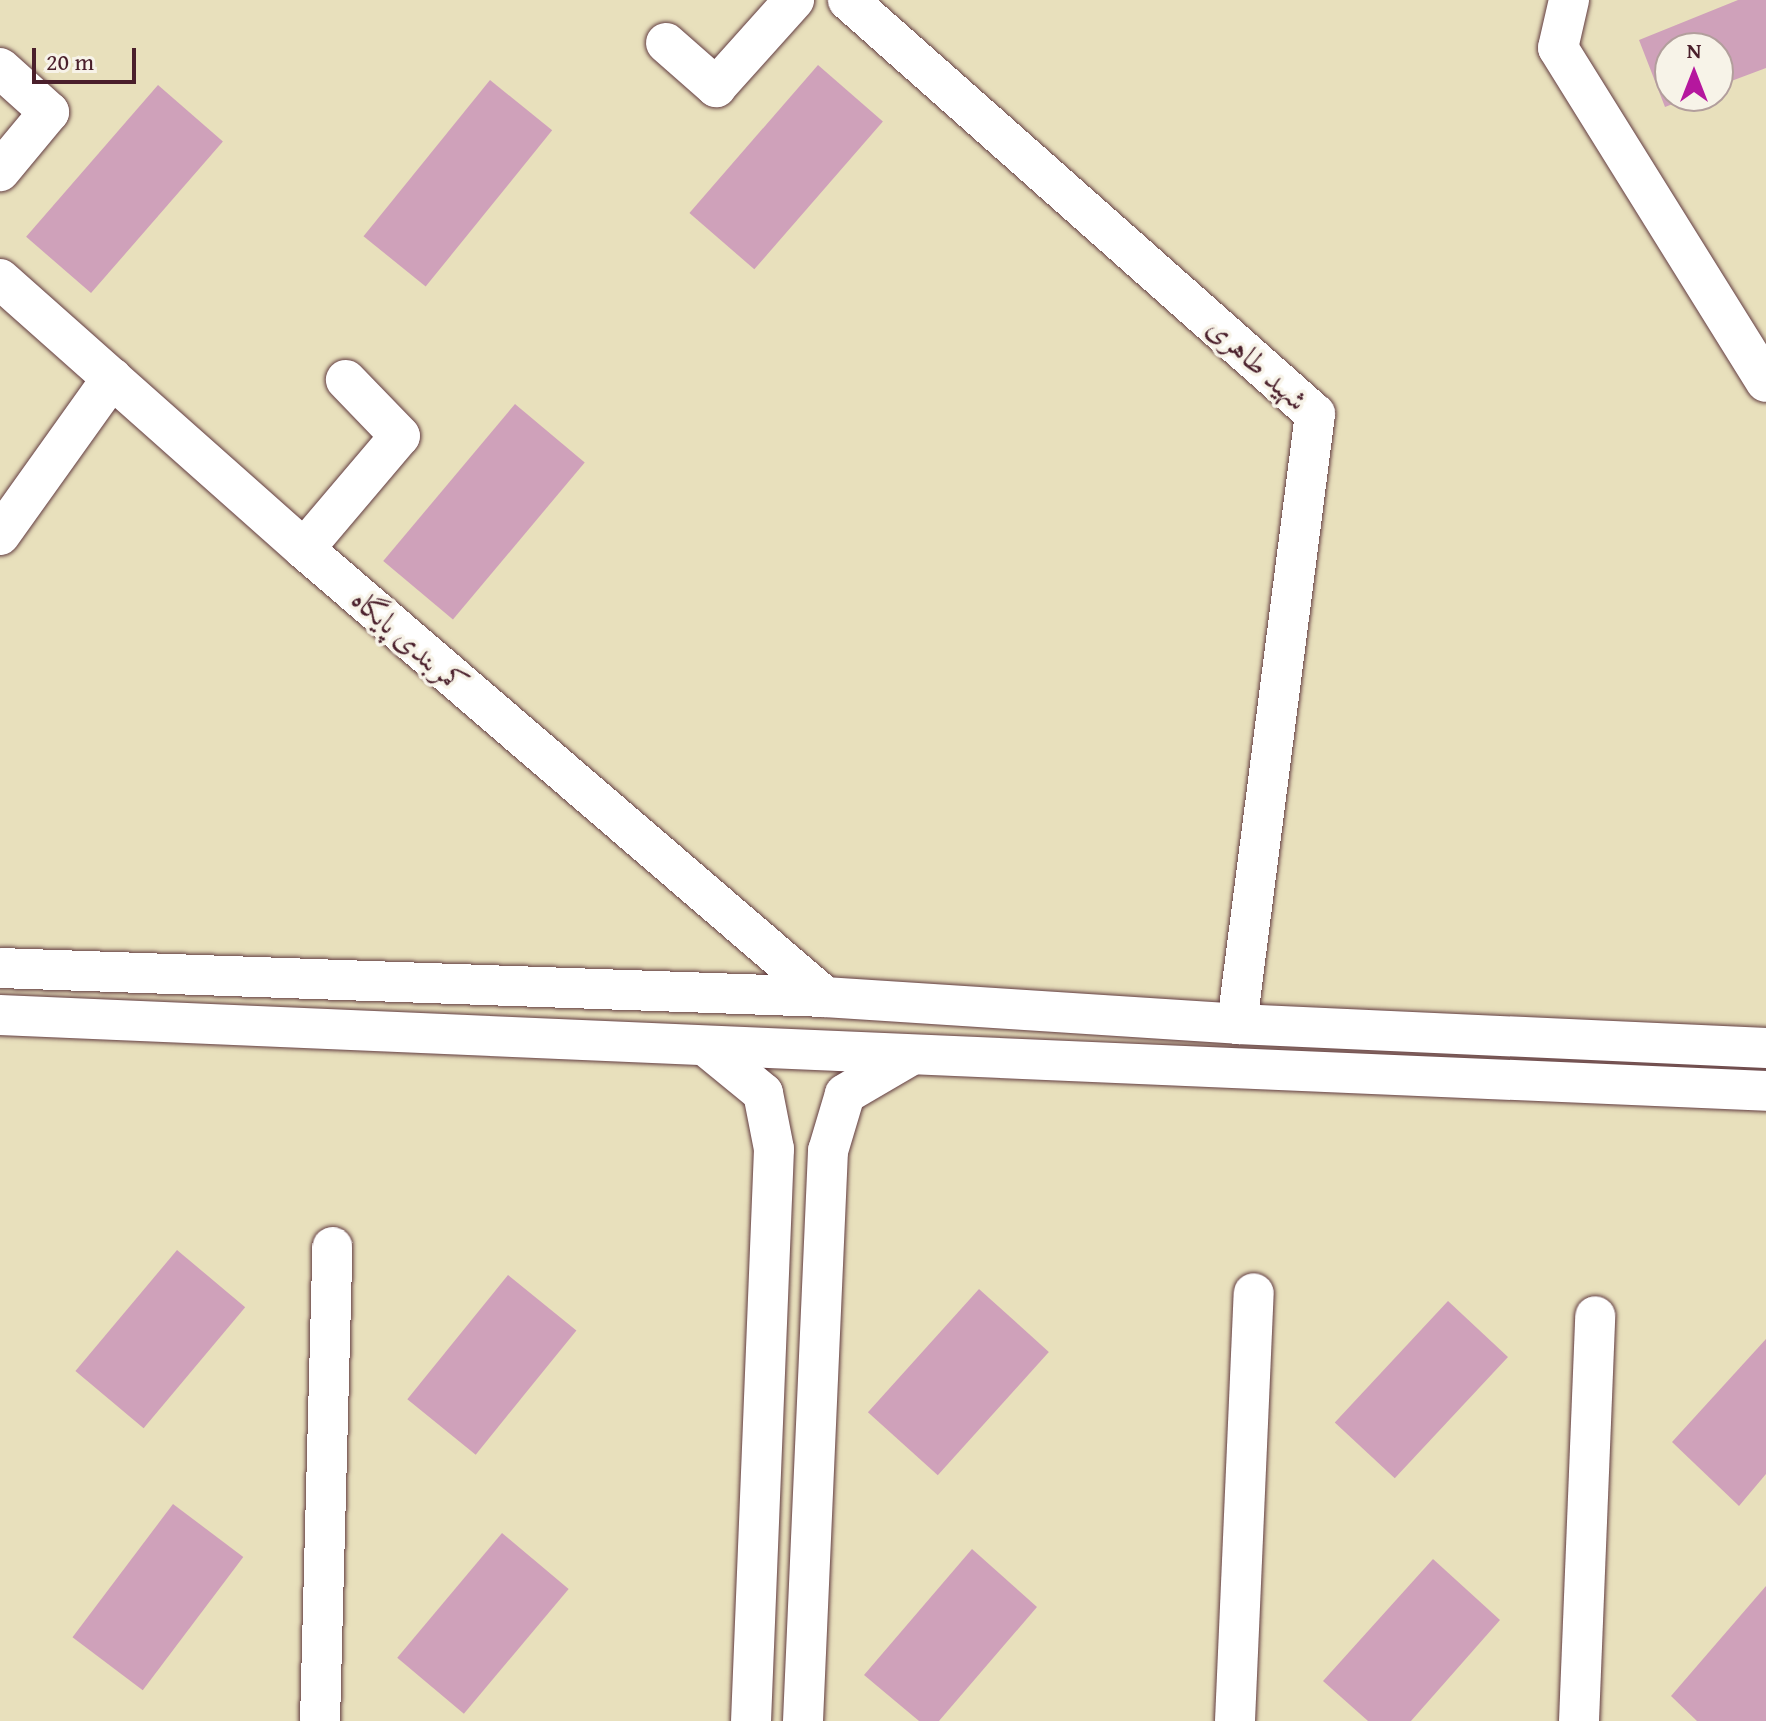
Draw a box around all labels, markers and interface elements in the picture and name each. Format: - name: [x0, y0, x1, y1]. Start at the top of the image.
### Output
- scale bar: [36, 32, 140, 82]
- north arrow: [1654, 32, 1734, 112]
- text: N: [1687, 34, 1701, 66]
- text: 20 m: [46, 44, 94, 79]
- street label: شهید طاهری: [1200, 309, 1316, 417]
- street label: کمربندی پایگاه: [344, 581, 476, 701]

